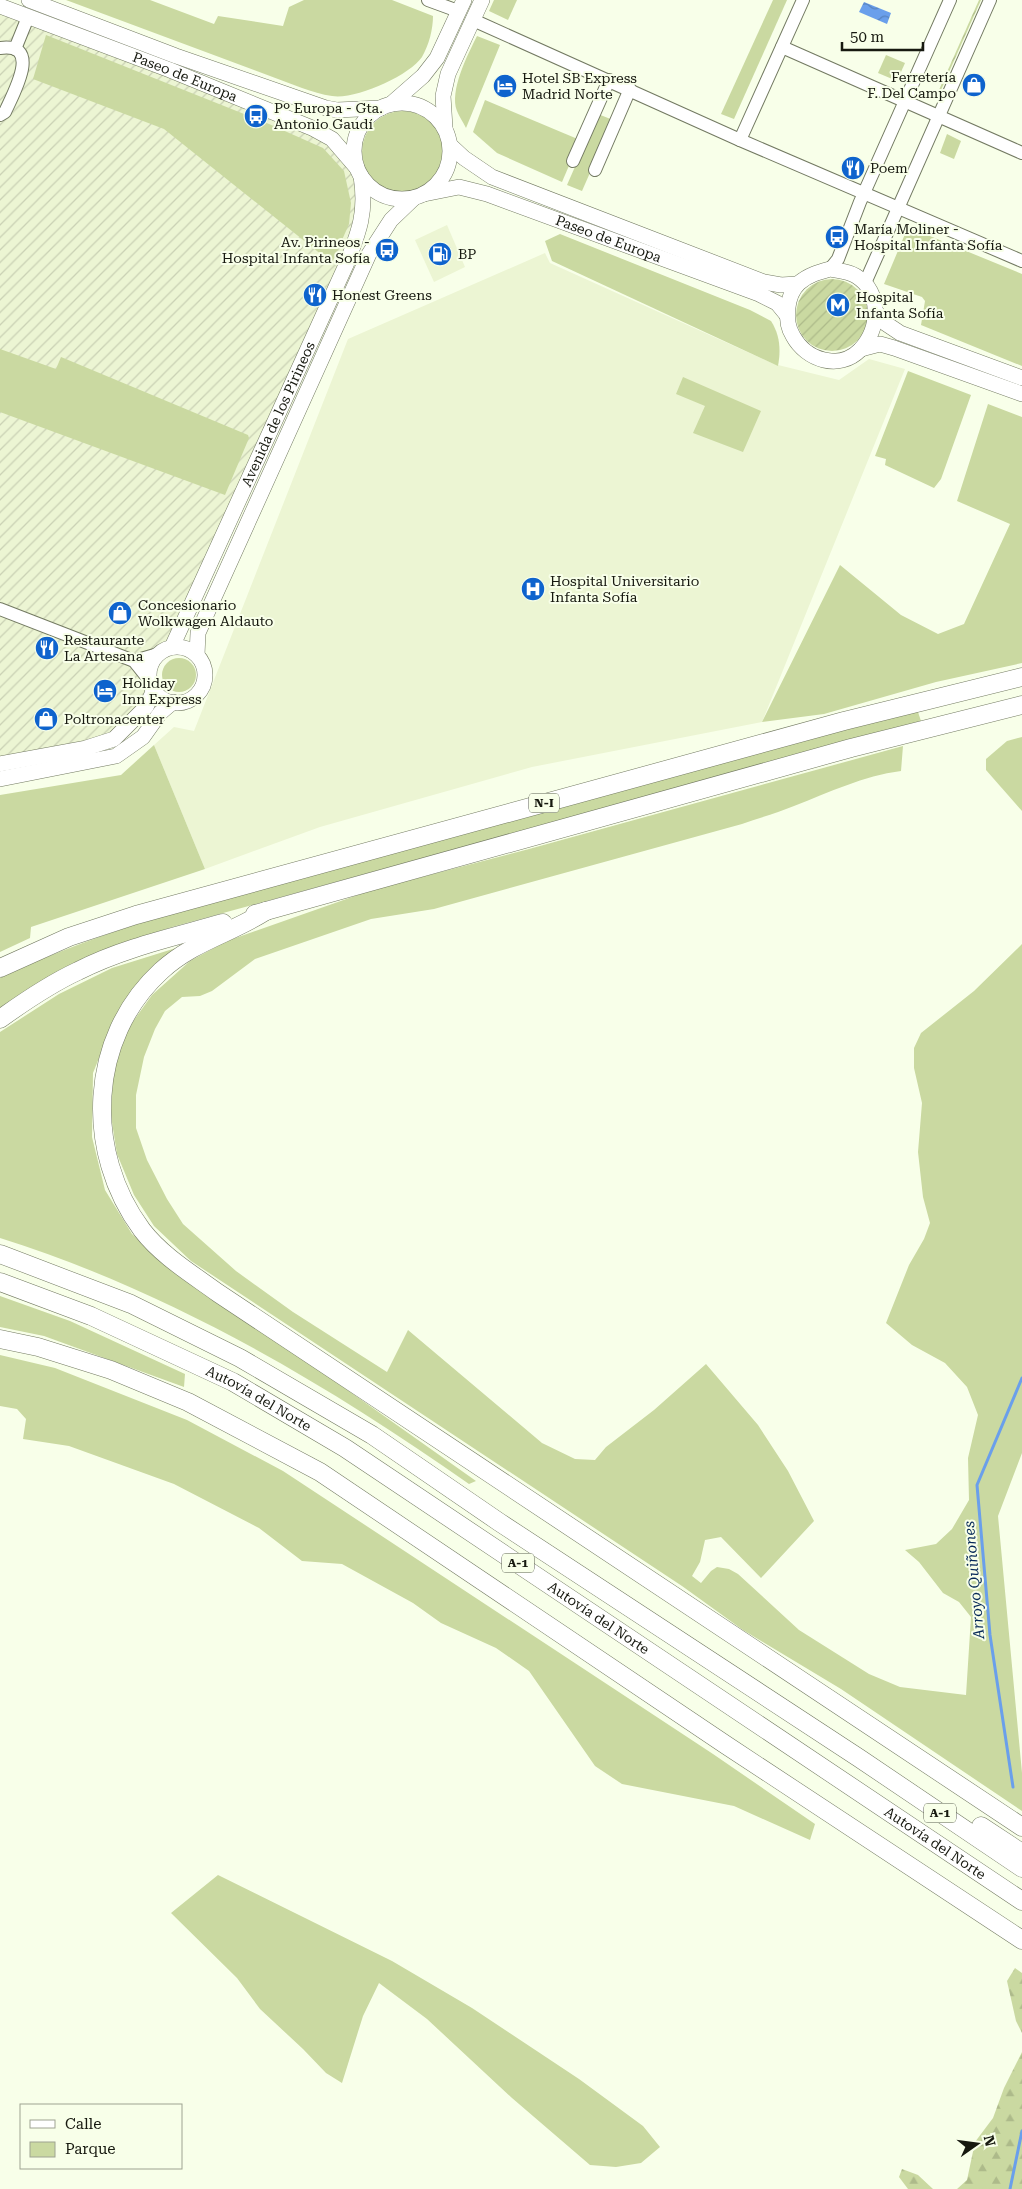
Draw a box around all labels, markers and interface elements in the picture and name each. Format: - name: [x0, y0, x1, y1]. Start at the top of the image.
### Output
- scale bar: [842, 20, 923, 52]
- text: 50 m: [850, 28, 885, 46]
- street label: Paseo de Europa: [130, 49, 240, 105]
- place label: Ferretería F. Del Campo: [867, 69, 956, 101]
- place label: Hotel SB Express Madrid Norte: [522, 70, 637, 102]
- shop icon: Ferretería F. Del Campo: [961, 72, 987, 98]
- hotel icon: Hotel SB Express Madrid Norte: [492, 73, 518, 99]
- place label: Pº Europa - Gta. Antonio Gaudí: [274, 100, 383, 132]
- bus stop icon: Pº Europa - Gta. Antonio Gaudí: [243, 103, 269, 129]
- restaurant icon: Poem: [840, 155, 866, 181]
- place label: Poem: [870, 160, 908, 176]
- street label: Paseo de Europa: [553, 212, 664, 266]
- place label: María Moliner - Hospital Infanta Sofía: [854, 221, 1003, 253]
- bus stop icon: María Moliner - Hospital Infanta Sofía: [824, 224, 850, 250]
- place label: Av. Pirineos - Hospital Infanta Sofía: [222, 234, 370, 266]
- bus stop icon: Av. Pirineos - Hospital Infanta Sofía: [374, 237, 400, 263]
- fuel station icon: BP: [427, 241, 453, 267]
- place label: BP: [458, 246, 476, 262]
- restaurant icon: Honest Greens: [302, 282, 328, 308]
- place label: Honest Greens: [332, 287, 432, 303]
- place label: Hospital Infanta Sofía: [856, 289, 944, 321]
- metro station icon: Hospital Infanta Sofía: [825, 292, 851, 318]
- street label: Avenida de los Pirineos: [238, 339, 318, 489]
- place label: Hospital Universitario Infanta Sofía: [550, 573, 699, 605]
- hospital icon: Hospital Universitario Infanta Sofía: [520, 576, 546, 602]
- place label: Concesionario Wolkwagen Aldauto: [138, 597, 273, 629]
- shop icon: Concesionario Wolkwagen Aldauto: [107, 600, 133, 626]
- place label: Restaurante La Artesana: [64, 632, 145, 664]
- restaurant icon: Restaurante La Artesana: [34, 635, 60, 661]
- place label: Holiday Inn Express: [122, 675, 202, 707]
- hotel icon: Holiday Inn Express: [92, 678, 118, 704]
- shop icon: Poltronacenter: [33, 706, 59, 732]
- place label: Poltronacenter: [64, 711, 165, 727]
- road number: N-I: [529, 794, 559, 812]
- street label: Autovía del Norte: [203, 1363, 314, 1434]
- water label: Arroyo Quiñones: [960, 1520, 988, 1641]
- road number: A-1: [502, 1554, 534, 1572]
- street label: Autovía del Norte: [545, 1578, 653, 1658]
- street label: Autovía del Norte: [882, 1803, 989, 1883]
- road number: A-1: [924, 1804, 956, 1822]
- legend: [20, 2104, 182, 2169]
- text: Calle: [65, 2115, 101, 2133]
- north arrow: [952, 2119, 1002, 2169]
- text: N: [981, 2134, 999, 2148]
- text: Parque: [65, 2140, 116, 2158]

